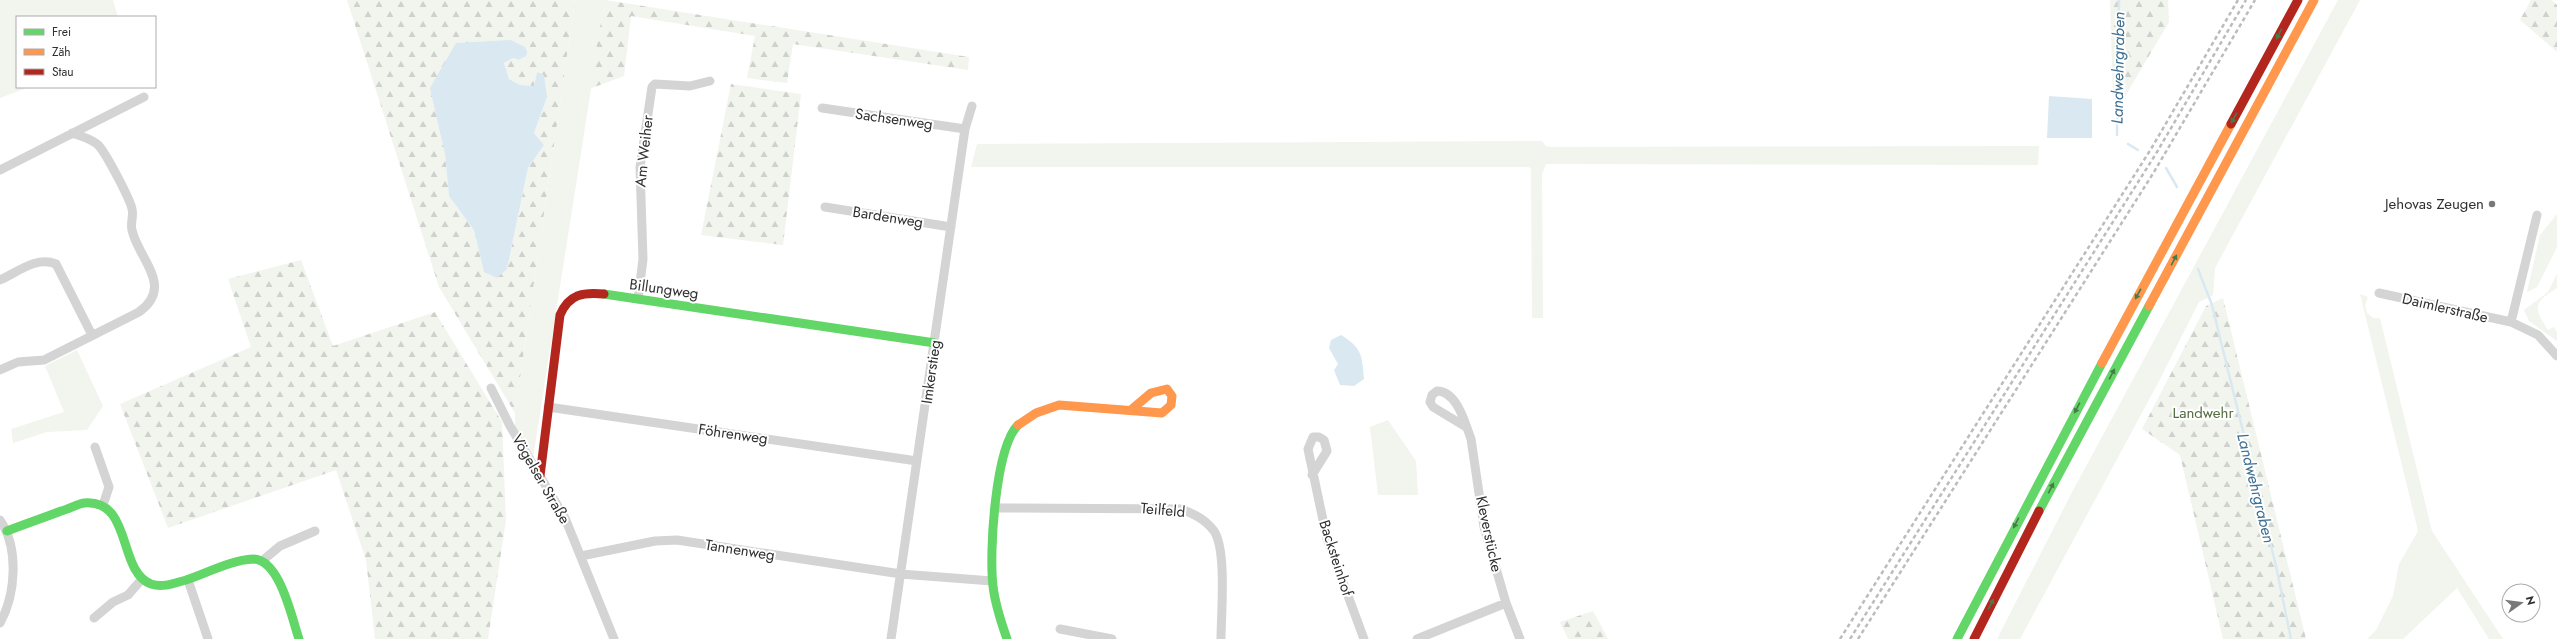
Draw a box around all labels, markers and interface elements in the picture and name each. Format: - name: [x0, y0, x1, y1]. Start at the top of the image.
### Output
- water label: Landwehrgraben: [2106, 12, 2130, 124]
- legend: [16, 16, 156, 88]
- text: Frei: [52, 23, 71, 41]
- one-way arrow: [2276, 29, 2282, 40]
- text: Zäh: [52, 43, 71, 61]
- text: Stau: [52, 63, 74, 81]
- street label: Sachsenweg: [854, 103, 934, 135]
- one-way arrow: [2230, 112, 2237, 124]
- street label: Am Weiher: [629, 113, 659, 188]
- place label: Jehovas Zeugen: [2383, 193, 2484, 215]
- marker: Jehovas Zeugen: [2487, 199, 2497, 209]
- street label: Bardenweg: [851, 201, 925, 233]
- one-way arrow: [2171, 254, 2177, 265]
- street label: Billungweg: [628, 273, 700, 305]
- street label: Daimlerstraße: [2400, 287, 2490, 329]
- one-way arrow: [2135, 288, 2142, 300]
- street label: Imkerstieg: [916, 339, 946, 405]
- one-way arrow: [2109, 368, 2115, 380]
- park label: Landwehr: [2172, 402, 2234, 424]
- one-way arrow: [2073, 403, 2080, 414]
- street label: Föhrenweg: [697, 418, 769, 450]
- street label: Vögelser Straße: [506, 430, 576, 528]
- water label: Landwehrgraben: [2231, 431, 2281, 545]
- one-way arrow: [2047, 483, 2054, 494]
- street label: Kleverstücke: [1470, 494, 1508, 574]
- street label: Teilfeld: [1140, 497, 1186, 523]
- street label: Backsteinhof: [1313, 517, 1359, 600]
- one-way arrow: [2013, 518, 2019, 529]
- street label: Tannenweg: [704, 534, 776, 566]
- north arrow: [2501, 583, 2541, 623]
- text: N: [2522, 594, 2540, 607]
- one-way arrow: [1988, 598, 1995, 610]

